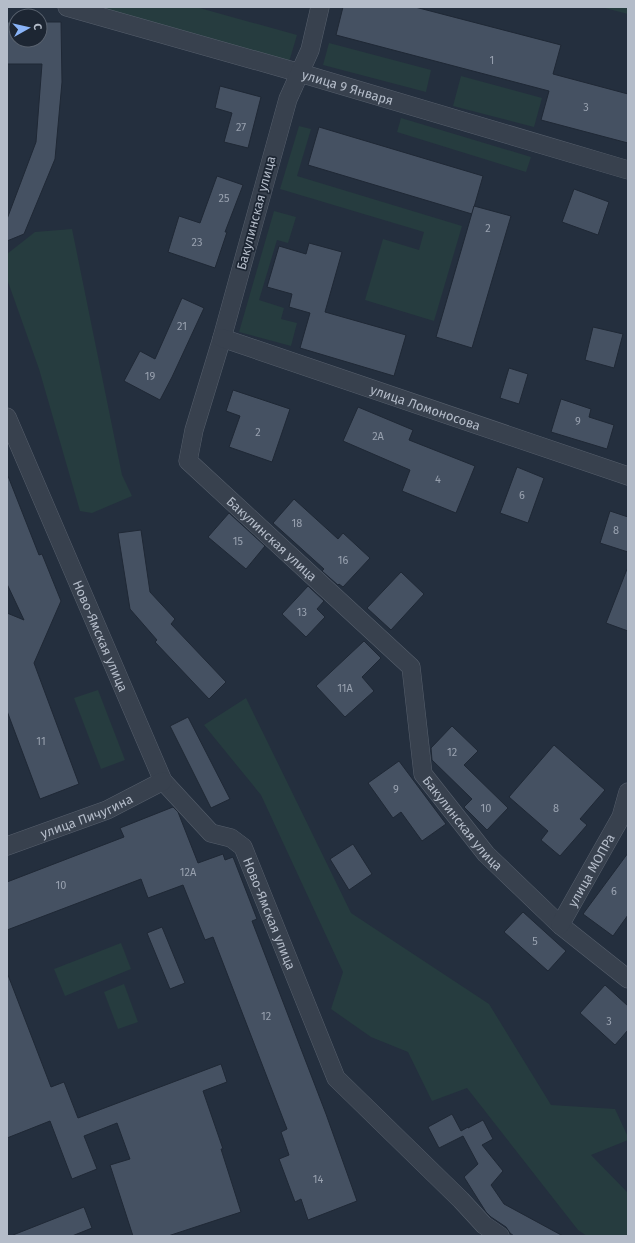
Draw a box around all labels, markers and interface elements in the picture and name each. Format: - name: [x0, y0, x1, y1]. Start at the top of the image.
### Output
- north arrow: [8, 8, 48, 48]
- text: С: [31, 23, 44, 31]
- house number: 1: [490, 54, 494, 67]
- street label: улица 9 Января: [300, 67, 395, 108]
- house number: 3: [583, 101, 589, 114]
- house number: 27: [236, 121, 246, 134]
- street label: Бакулинская улица: [234, 154, 278, 272]
- house number: 25: [219, 192, 230, 205]
- house number: 2: [485, 222, 491, 235]
- house number: 23: [192, 236, 202, 249]
- house number: 21: [177, 320, 187, 333]
- house number: 19: [145, 370, 155, 383]
- street label: улица Ломоносова: [369, 382, 483, 433]
- house number: 9: [575, 415, 581, 428]
- house number: 2: [255, 426, 261, 439]
- house number: 2А: [372, 430, 385, 443]
- house number: 4: [435, 473, 441, 486]
- house number: 6: [519, 489, 525, 502]
- street label: Бакулинская улица: [224, 493, 320, 584]
- house number: 18: [292, 517, 302, 530]
- house number: 8: [613, 524, 619, 537]
- house number: 15: [233, 535, 244, 548]
- house number: 16: [338, 554, 348, 567]
- street label: Ново-Ямская улица: [70, 578, 131, 694]
- house number: 13: [297, 606, 307, 619]
- house number: 11А: [337, 682, 354, 695]
- house number: 11: [36, 735, 46, 748]
- house number: 12: [447, 746, 457, 759]
- street label: Бакулинская улица: [420, 773, 506, 873]
- house number: 9: [393, 783, 399, 796]
- street label: улица Пичугина: [38, 791, 135, 841]
- house number: 10: [481, 802, 491, 815]
- house number: 8: [553, 802, 559, 815]
- street label: улица МОПРа: [564, 831, 618, 909]
- street label: Ново-Ямская улица: [240, 855, 299, 972]
- house number: 12А: [180, 866, 197, 879]
- house number: 10: [56, 879, 66, 892]
- house number: 6: [611, 885, 617, 898]
- house number: 5: [532, 935, 538, 948]
- house number: 12: [261, 1010, 271, 1023]
- house number: 3: [606, 1015, 612, 1028]
- house number: 14: [313, 1173, 323, 1186]

